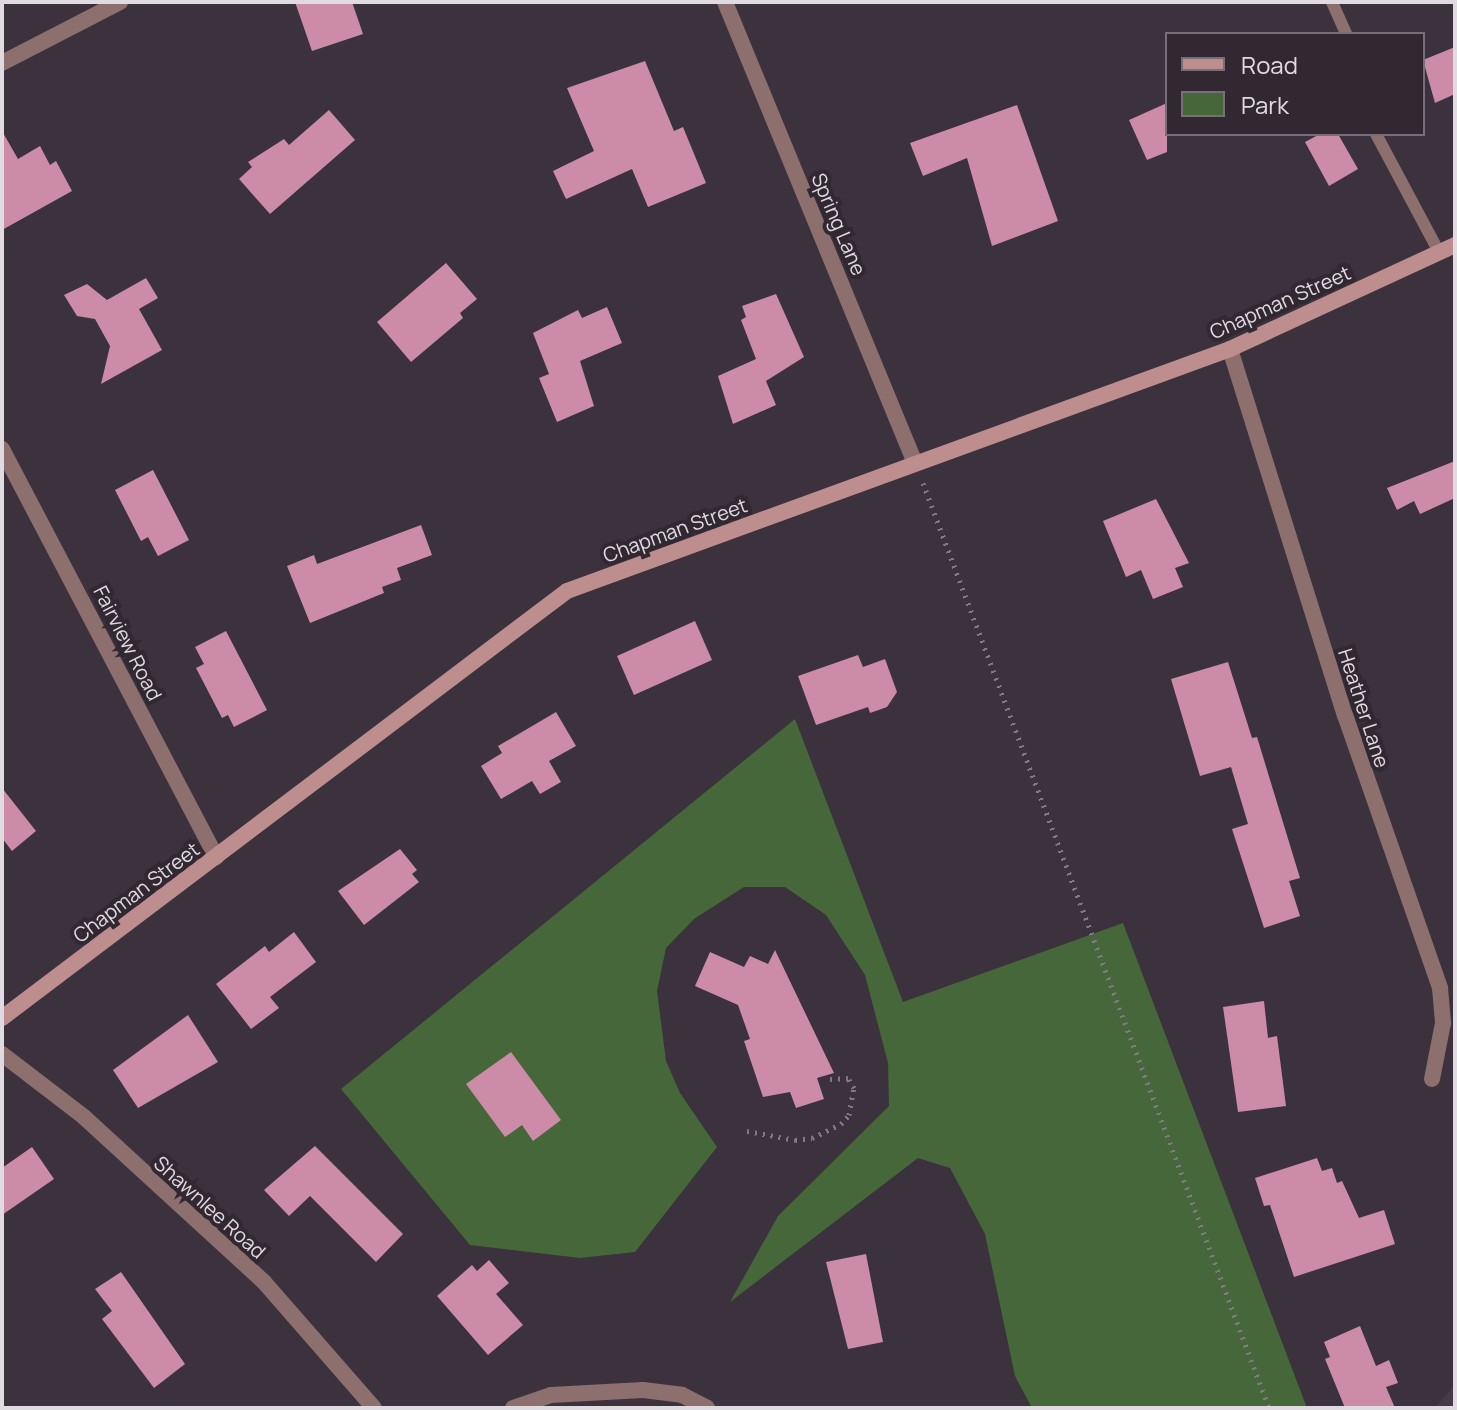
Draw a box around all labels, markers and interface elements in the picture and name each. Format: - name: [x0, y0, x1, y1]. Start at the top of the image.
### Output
- legend: [1165, 32, 1425, 136]
- text: Road: [1241, 48, 1298, 81]
- text: Park: [1241, 88, 1289, 121]
- street label: Spring Lane: [807, 169, 871, 279]
- street label: Chapman Street: [1206, 260, 1354, 344]
- street label: Chapman Street: [600, 493, 750, 567]
- street label: Fairview Road: [89, 582, 167, 704]
- street label: Heather Lane: [1333, 645, 1395, 771]
- street label: Chapman Street: [68, 837, 204, 947]
- street label: Shawnlee Road: [149, 1151, 271, 1263]

